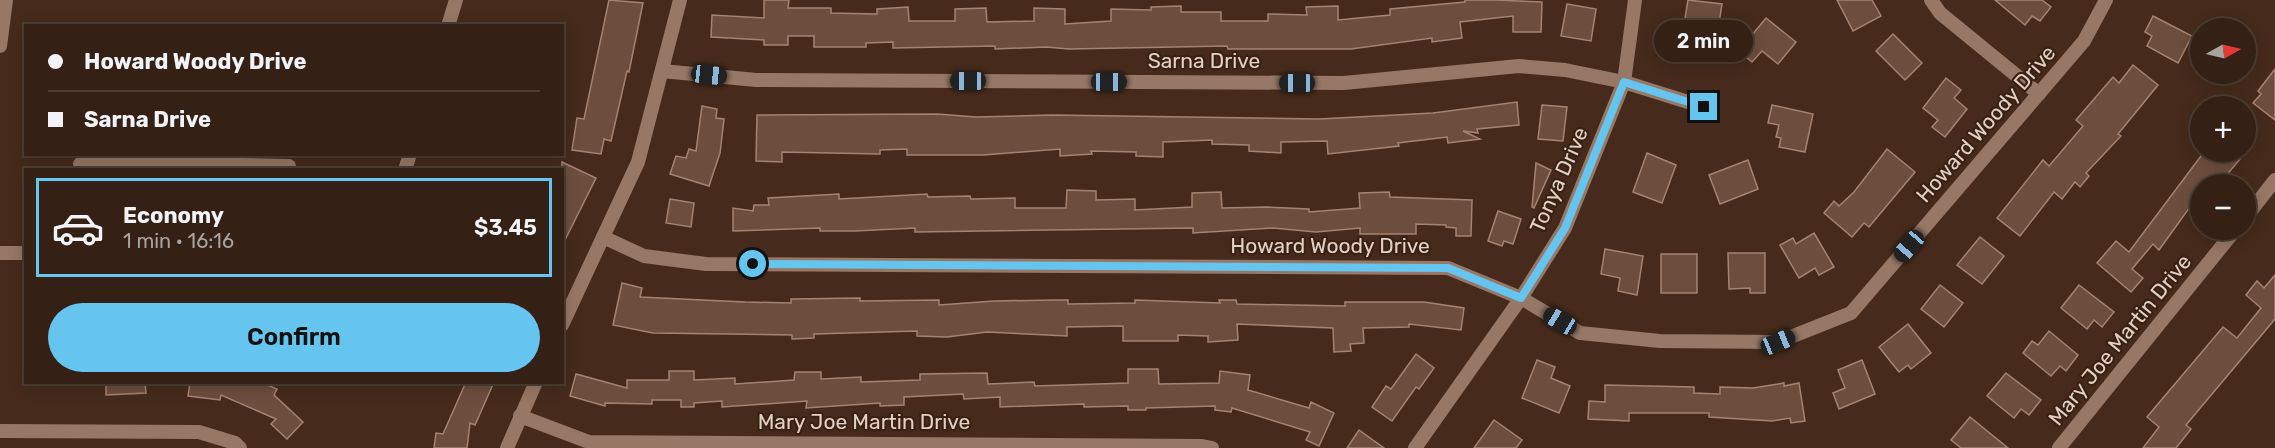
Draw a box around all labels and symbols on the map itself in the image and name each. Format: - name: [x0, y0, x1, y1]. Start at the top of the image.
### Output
- north arrow: [2190, 18, 2256, 84]
- callout: 2 min: [1654, 20, 1754, 62]
- street label: Howard Woody Drive: [1911, 40, 2061, 207]
- street label: Sarna Drive: [1148, 48, 1260, 73]
- car: [690, 64, 728, 86]
- car: [950, 72, 986, 90]
- car: [1091, 73, 1127, 91]
- car: [1279, 74, 1315, 92]
- route end: [1690, 93, 1717, 120]
- street label: Tonya Drive: [1524, 123, 1593, 237]
- car: [1890, 227, 1928, 265]
- street label: Howard Woody Drive: [1230, 233, 1430, 258]
- street label: Mary Joe Martin Drive: [2043, 249, 2196, 430]
- route start: [739, 250, 766, 277]
- car: [1540, 304, 1580, 338]
- car: [1758, 327, 1798, 357]
- street label: Mary Joe Martin Drive: [758, 409, 970, 434]

